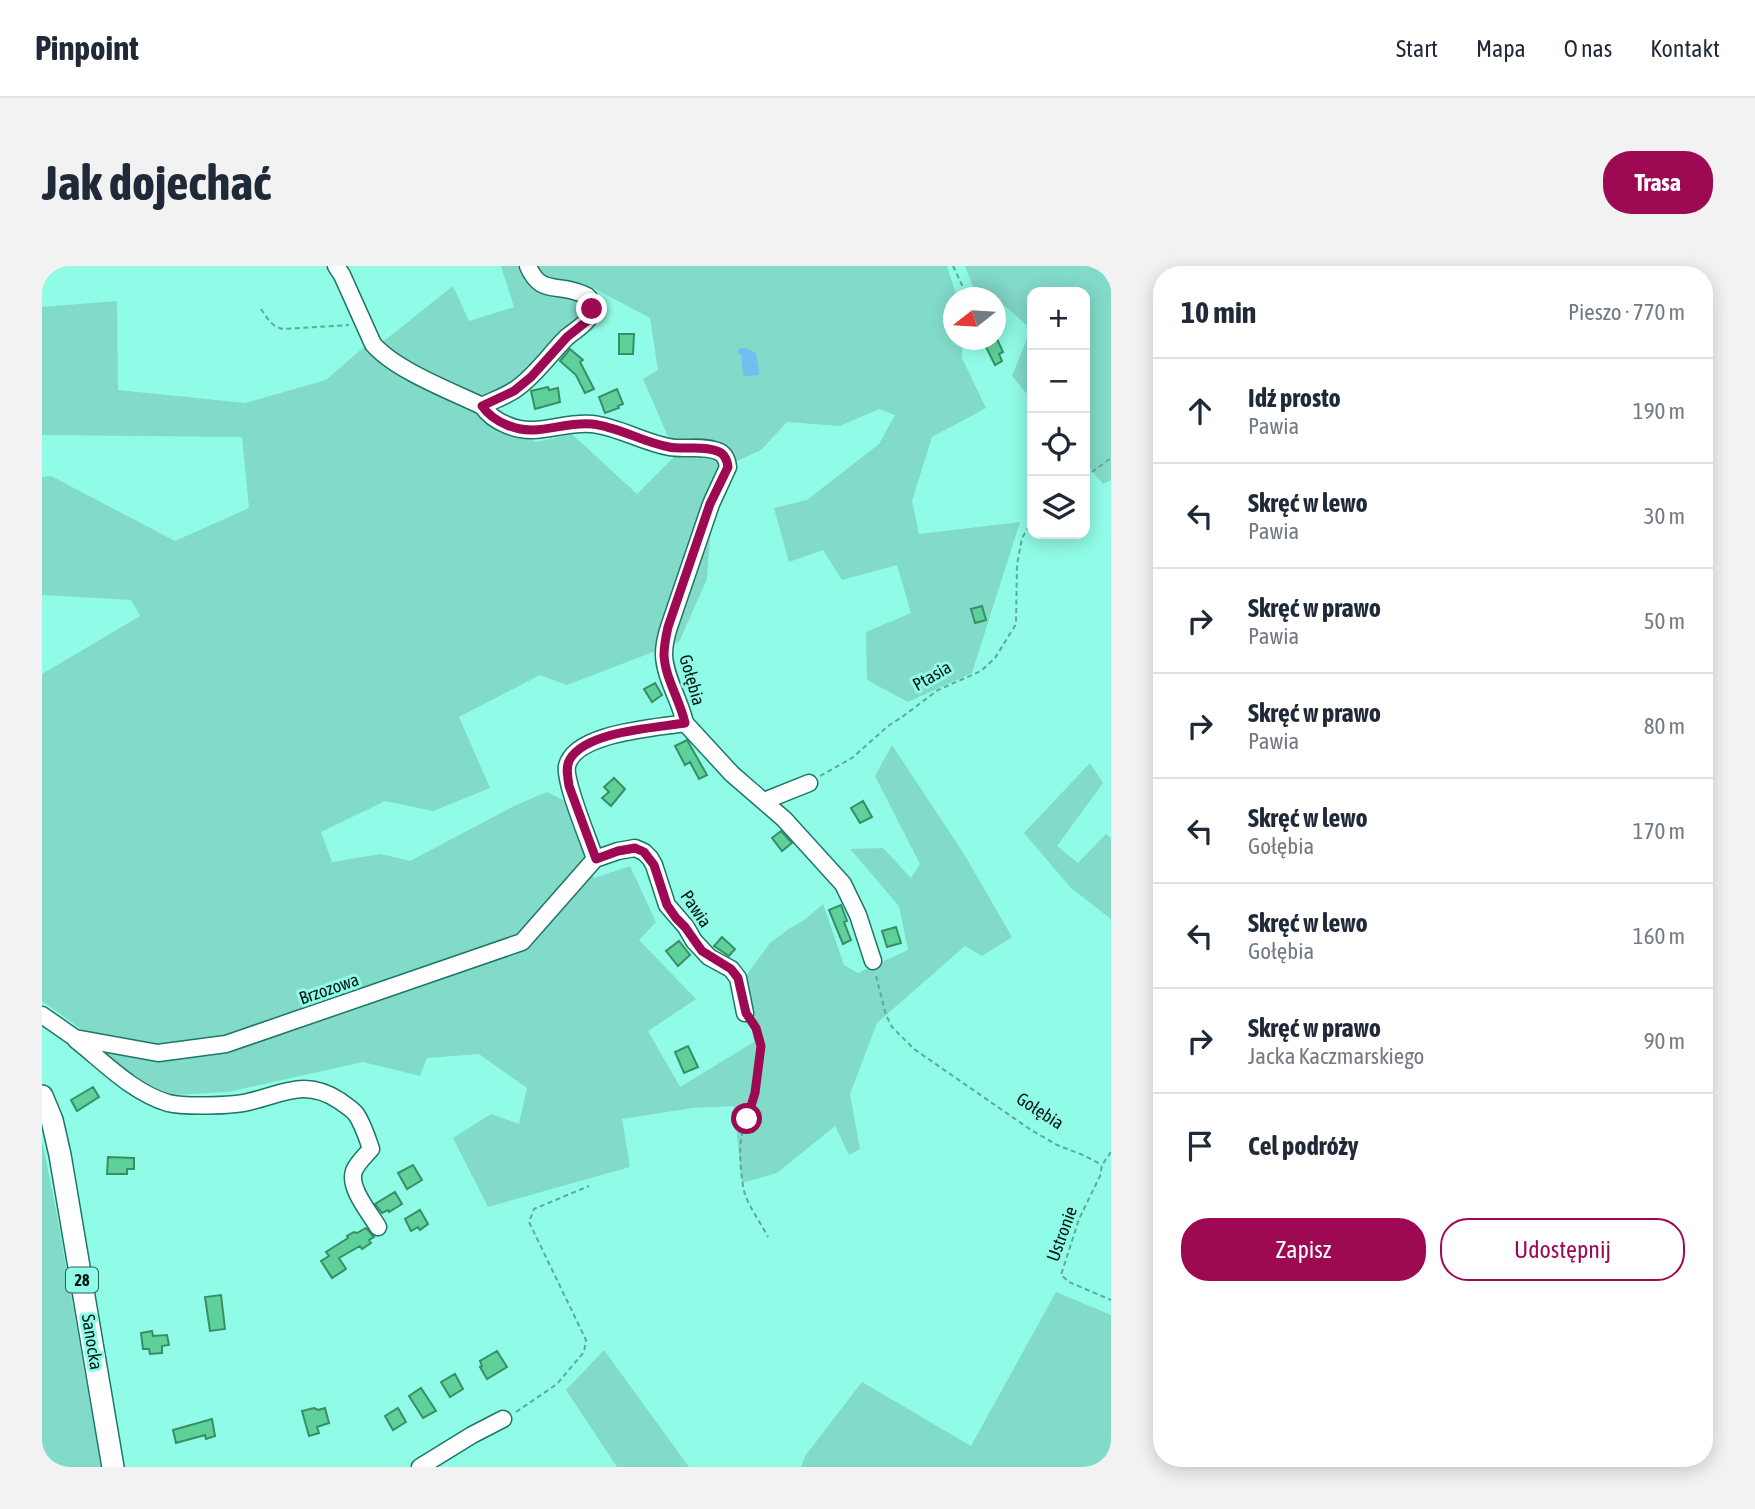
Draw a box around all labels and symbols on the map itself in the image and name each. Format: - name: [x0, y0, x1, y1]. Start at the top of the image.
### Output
- north arrow: [943, 287, 1006, 350]
- route end: [576, 293, 607, 324]
- street label: Gołębia: [675, 652, 710, 708]
- street label: Ptasia: [909, 656, 955, 695]
- street label: Pawia: [676, 886, 716, 931]
- street label: Brzozowa: [296, 969, 362, 1009]
- street label: Gołębia: [1013, 1088, 1068, 1133]
- route start: [731, 1103, 762, 1134]
- street label: Ustronie: [1042, 1203, 1081, 1264]
- road number: 28: [66, 1268, 98, 1292]
- street label: Sanocka: [78, 1313, 107, 1371]

